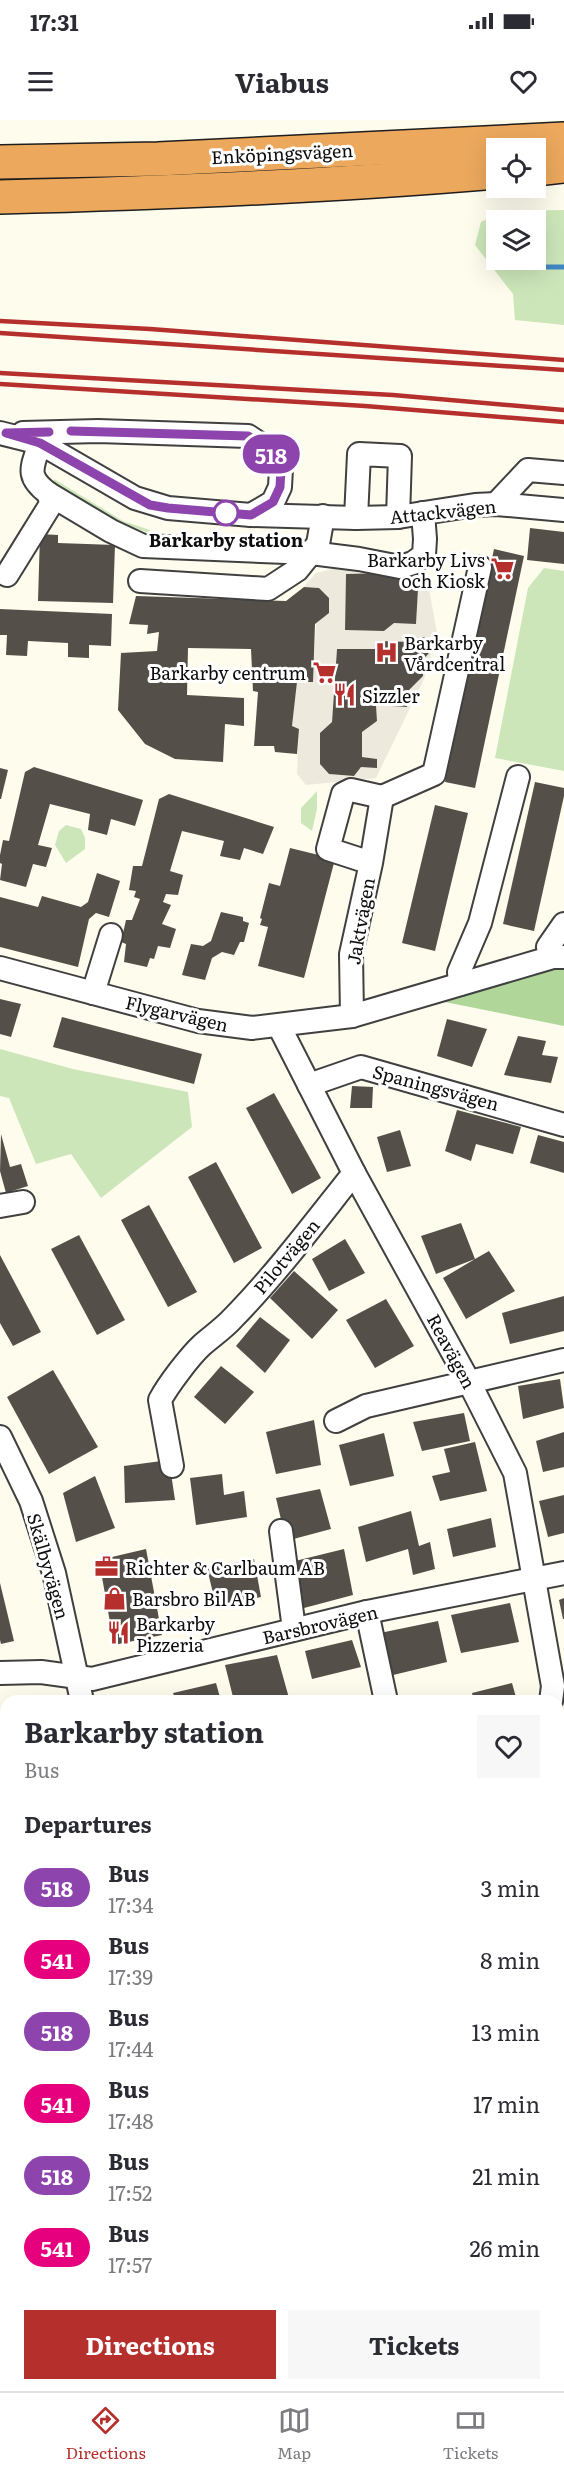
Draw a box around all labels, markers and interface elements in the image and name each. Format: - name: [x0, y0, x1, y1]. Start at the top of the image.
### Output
- text: 17:31: [30, 5, 79, 38]
- text: Viabus: [235, 61, 329, 101]
- icon: menu: [24, 65, 57, 98]
- icon: heart: [507, 65, 540, 98]
- street label: Enköpingsvägen: [210, 136, 354, 170]
- map controls: [486, 138, 546, 270]
- button: locate: [486, 138, 546, 198]
- button: layers: [486, 210, 546, 270]
- line badge: 518: [236, 434, 306, 474]
- text: 518: [255, 439, 287, 470]
- street label: Attackvägen: [388, 492, 498, 530]
- marker: Barkarby station: [213, 500, 239, 526]
- place label: Barkarby station: [149, 526, 304, 553]
- place label: Barkarby Livs och Kiosk: [367, 546, 486, 594]
- supermarket icon: Barkarby Livs och Kiosk: [490, 556, 516, 582]
- place label: Barkarby Vårdcentral: [404, 629, 505, 677]
- hospital icon: Barkarby Vårdcentral: [373, 639, 399, 665]
- place label: Barkarby centrum: [149, 659, 306, 686]
- supermarket icon: Barkarby centrum: [311, 659, 337, 685]
- restaurant icon: Sizzler: [331, 682, 357, 708]
- place label: Sizzler: [362, 682, 420, 709]
- street label: Jaktvägen: [339, 875, 381, 967]
- street label: Flygarvägen: [123, 988, 231, 1038]
- street label: Spaningsvägen: [370, 1057, 502, 1117]
- street label: Pilotvägen: [246, 1212, 326, 1300]
- street label: Reavägen: [421, 1309, 483, 1393]
- street label: Skälbyvägen: [21, 1510, 77, 1622]
- office icon: Richter & Carlbaum AB: [94, 1554, 120, 1580]
- place label: Richter & Carlbaum AB: [125, 1554, 325, 1581]
- shop icon: Barsbro Bil AB: [101, 1585, 127, 1611]
- place label: Barsbro Bil AB: [132, 1585, 256, 1612]
- street label: Barsbrovägen: [260, 1598, 381, 1650]
- place label: Barkarby Pizzeria: [136, 1610, 216, 1658]
- restaurant icon: Barkarby Pizzeria: [105, 1620, 131, 1646]
- text: Barkarby station: [24, 1710, 264, 1752]
- button: heart: [477, 1715, 540, 1778]
- text: Bus: [24, 1754, 59, 1784]
- text: Departures: [24, 1807, 151, 1840]
- text: Bus: [108, 1856, 149, 1889]
- text: 3 min: [480, 1871, 540, 1904]
- text: 518: [41, 1872, 73, 1903]
- text: 17:34: [108, 1889, 154, 1919]
- text: Bus: [108, 1928, 149, 1961]
- text: 8 min: [480, 1943, 540, 1976]
- text: 541: [41, 1944, 73, 1975]
- text: 17:39: [108, 1961, 153, 1991]
- text: Bus: [108, 2000, 149, 2033]
- text: 13 min: [471, 2015, 540, 2048]
- text: 518: [41, 2016, 73, 2047]
- text: 17:44: [108, 2033, 154, 2063]
- text: Bus: [108, 2072, 149, 2105]
- text: 17 min: [473, 2087, 540, 2120]
- text: 541: [41, 2088, 73, 2119]
- text: 17:48: [108, 2105, 154, 2135]
- text: Bus: [108, 2144, 149, 2177]
- text: 21 min: [472, 2159, 540, 2192]
- text: 518: [41, 2160, 73, 2191]
- text: 17:52: [108, 2177, 152, 2207]
- text: Bus: [108, 2216, 149, 2249]
- text: 26 min: [469, 2231, 540, 2264]
- text: 541: [41, 2232, 73, 2263]
- text: 17:57: [108, 2249, 152, 2279]
- button: Directions: [24, 2310, 276, 2379]
- button: Tickets: [288, 2310, 540, 2379]
- tab: Directions: [66, 2404, 146, 2464]
- tab: Map: [277, 2404, 311, 2464]
- tab: Tickets: [442, 2404, 498, 2464]

